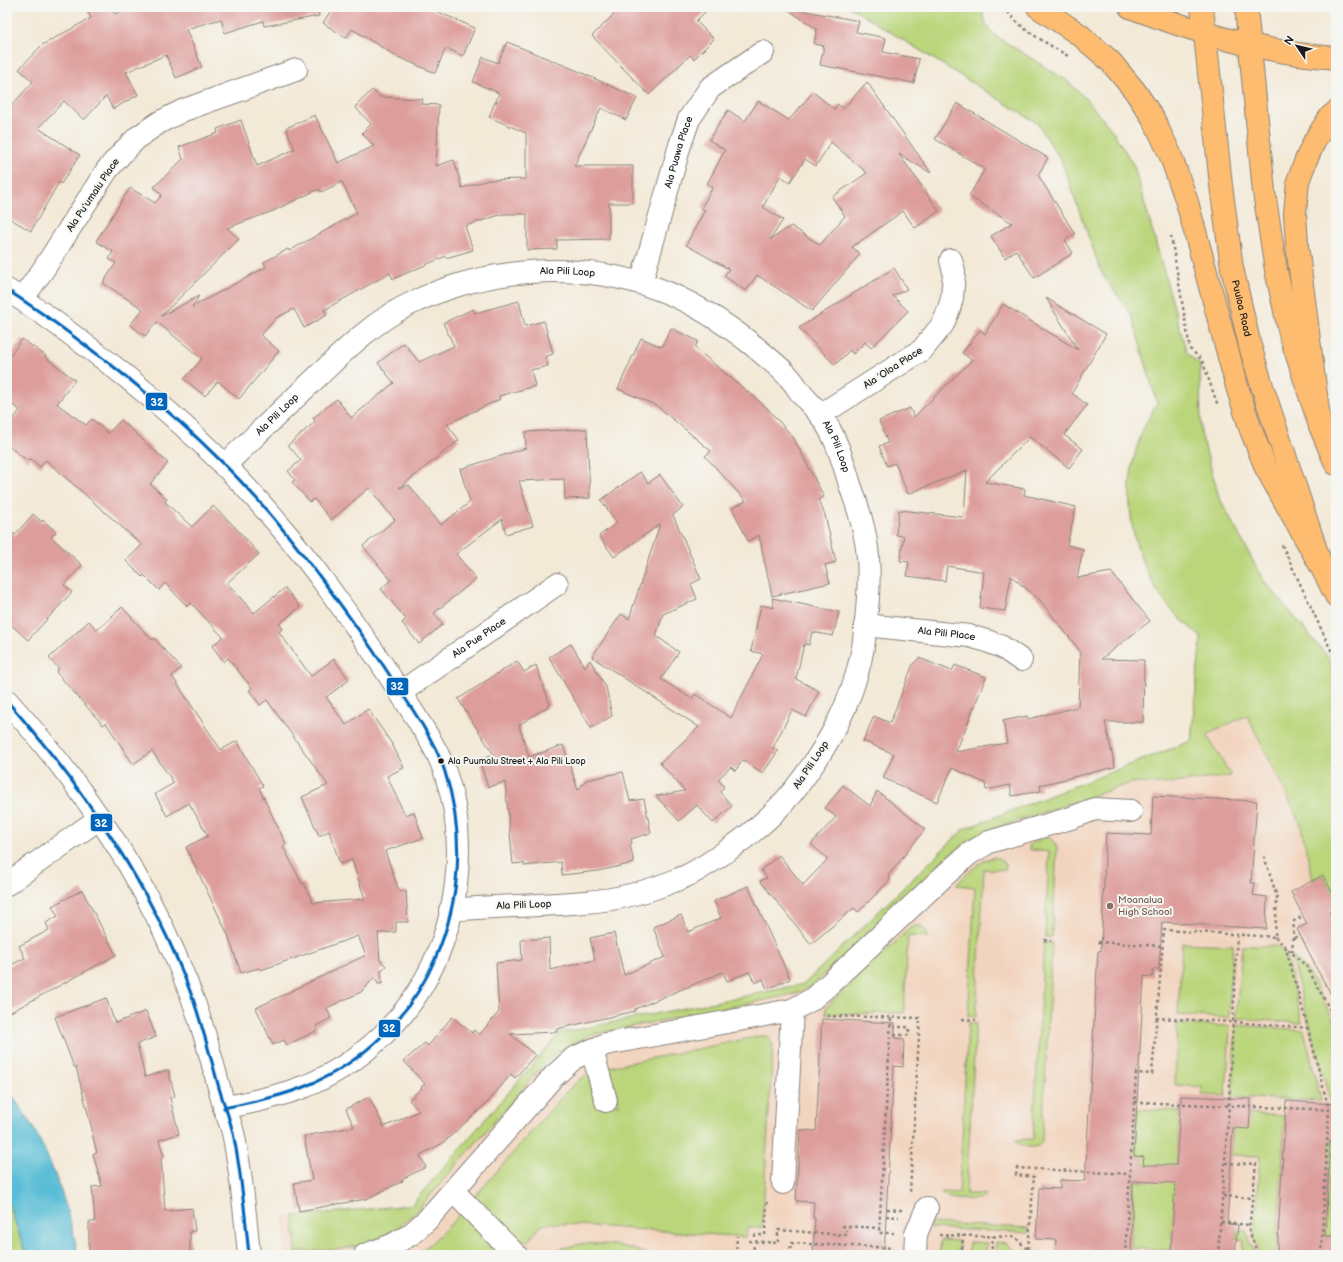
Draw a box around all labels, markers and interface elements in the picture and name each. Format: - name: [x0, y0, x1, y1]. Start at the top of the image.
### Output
- north arrow: [1277, 26, 1317, 66]
- text: N: [1282, 33, 1297, 48]
- street label: Ala Puawa Place: [662, 115, 695, 190]
- street label: Ala Puʻumalu Place: [64, 156, 122, 234]
- street label: Ala Pili Loop: [540, 265, 596, 280]
- street label: Puuloa Road: [1229, 279, 1254, 338]
- street label: Ala ʻOloa Place: [861, 344, 925, 392]
- street label: Ala Pili Loop: [253, 391, 302, 438]
- line badge: 32: [145, 392, 168, 411]
- text: 32: [150, 396, 164, 409]
- street label: Ala Pili Loop: [820, 418, 852, 474]
- street label: Ala Pue Place: [450, 615, 508, 661]
- street label: Ala Pili Place: [917, 625, 977, 644]
- line badge: 32: [386, 677, 409, 696]
- text: 32: [390, 680, 404, 693]
- street label: Ala Pili Loop: [791, 739, 832, 791]
- marker: Ala Puumalu Street + Ala Pili Loop: [436, 756, 446, 766]
- place label: Ala Puumalu Street + Ala Pili Loop: [448, 756, 586, 767]
- line badge: 32: [90, 813, 113, 832]
- text: 32: [94, 817, 108, 830]
- place label: Moanalua High School: [1118, 894, 1172, 918]
- street label: Ala Pili Loop: [496, 898, 552, 912]
- marker: Moanalua High School: [1105, 901, 1115, 911]
- line badge: 32: [378, 1019, 401, 1038]
- text: 32: [382, 1022, 396, 1035]

